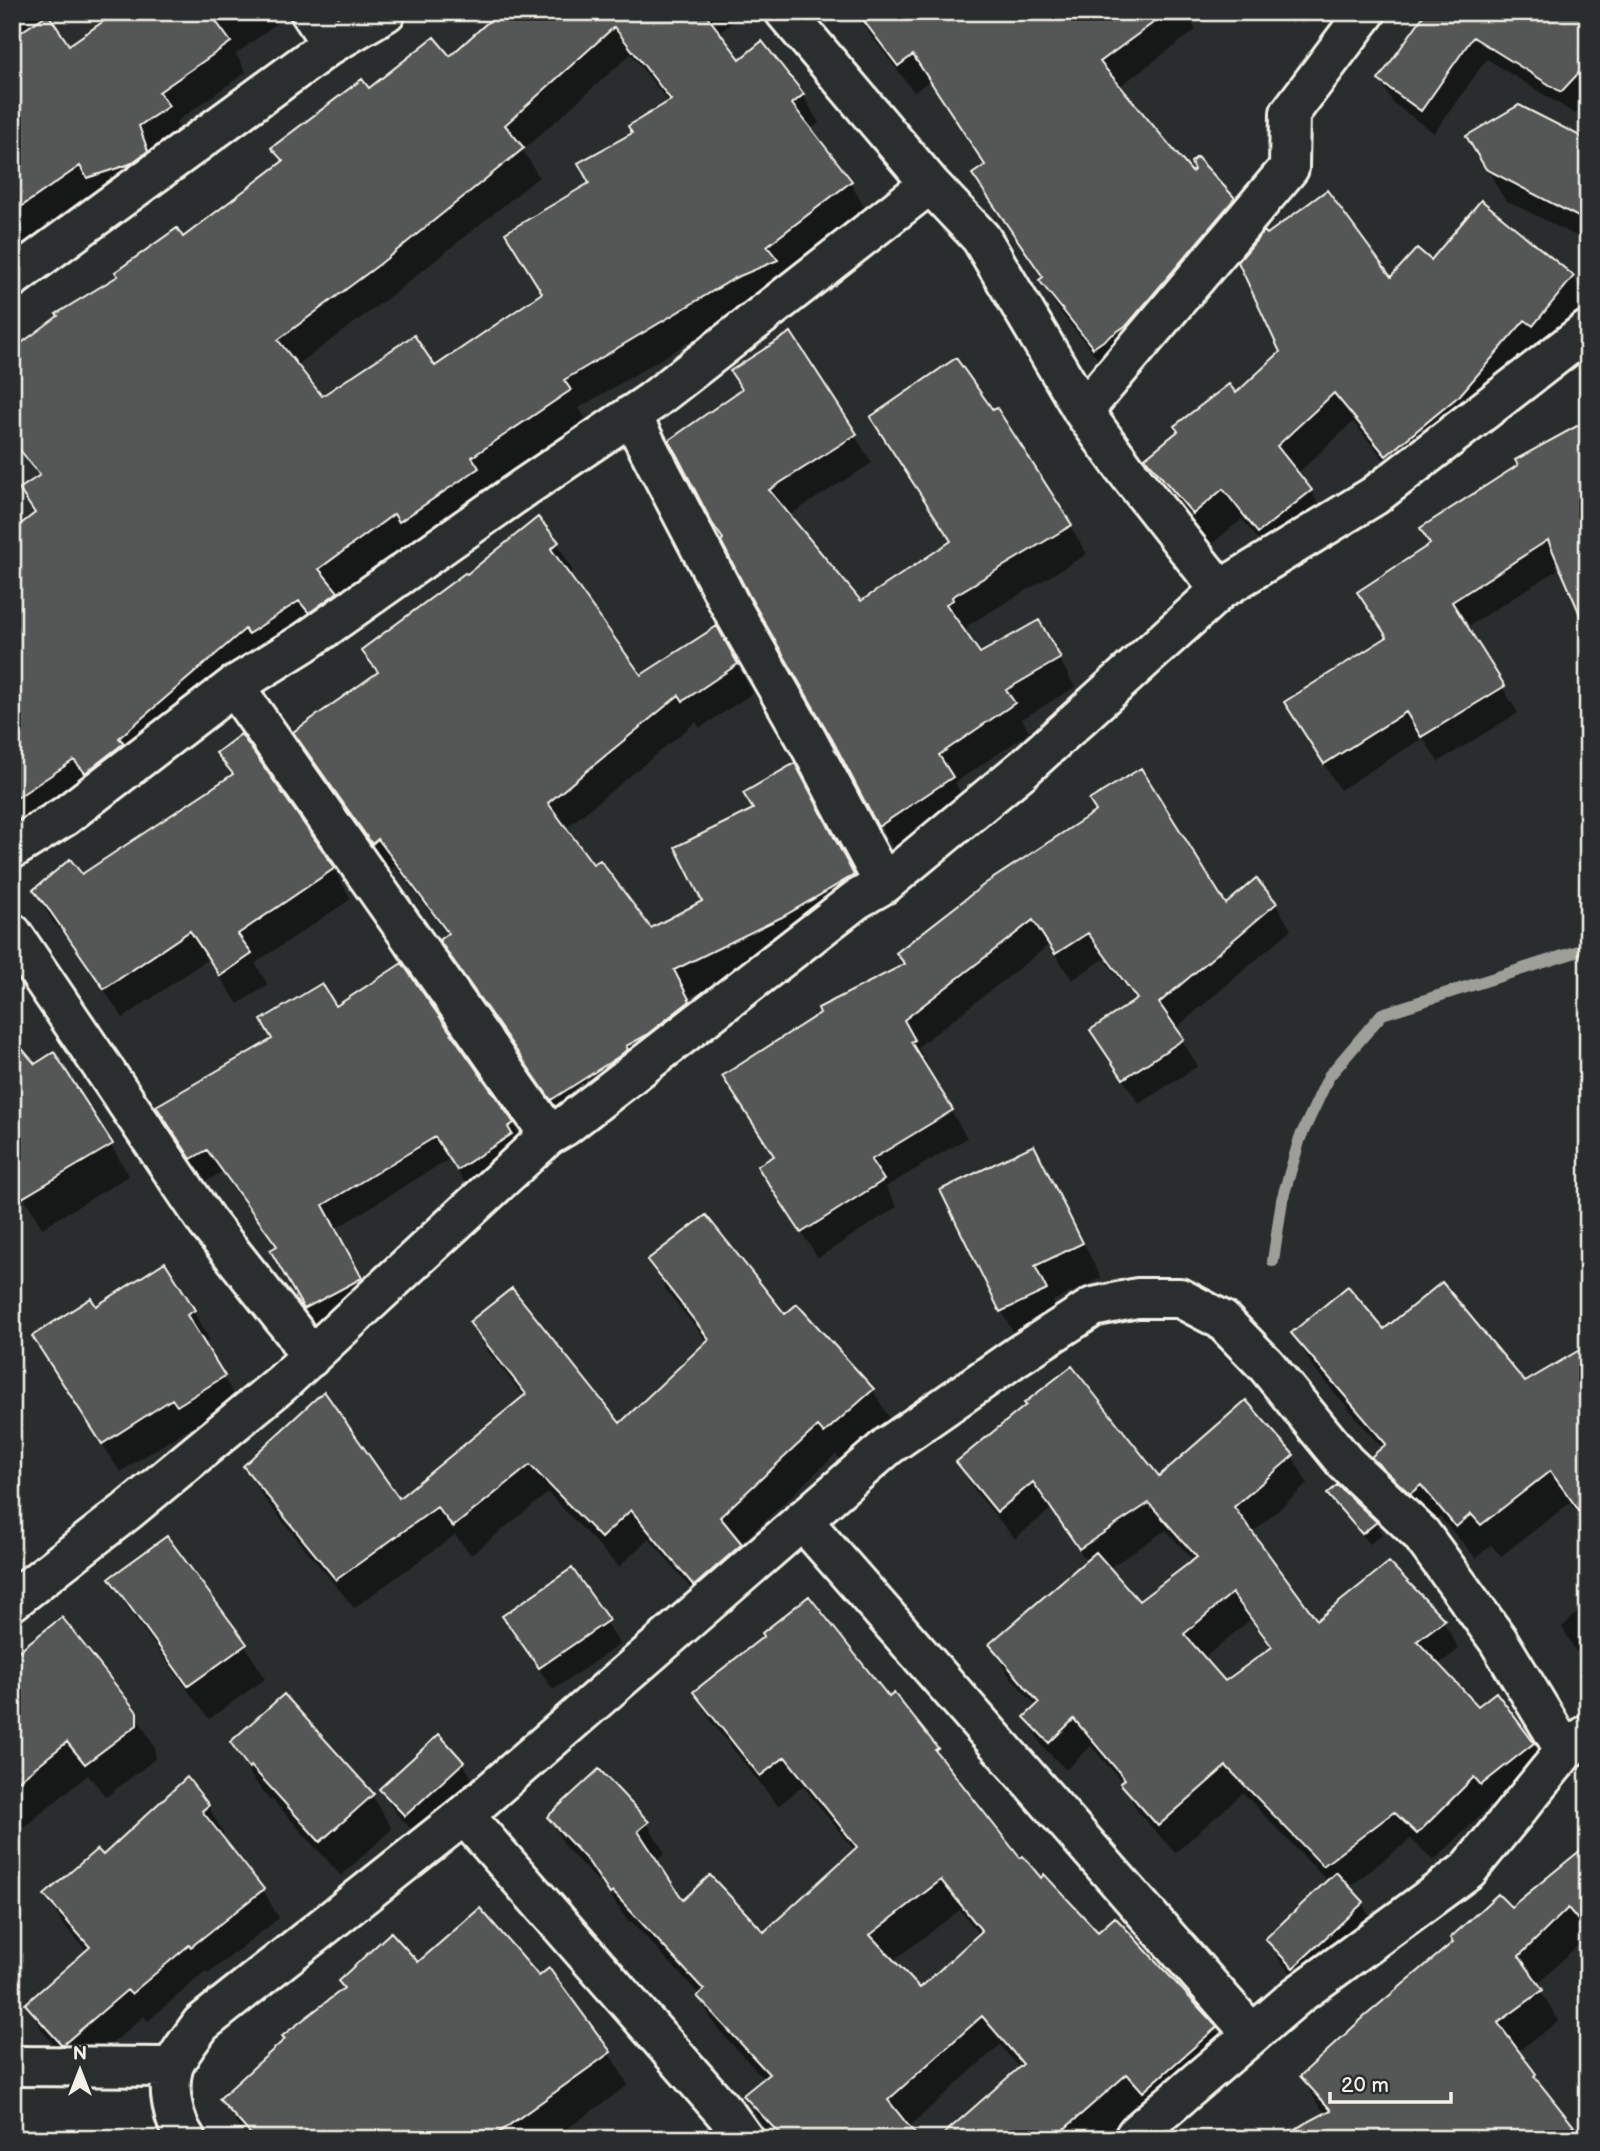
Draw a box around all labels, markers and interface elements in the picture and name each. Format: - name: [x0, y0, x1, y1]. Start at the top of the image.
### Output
- north arrow: [46, 2036, 116, 2106]
- text: N: [73, 2043, 87, 2066]
- scale bar: [1330, 2060, 1451, 2104]
- text: 20 m: [1341, 2073, 1389, 2098]

